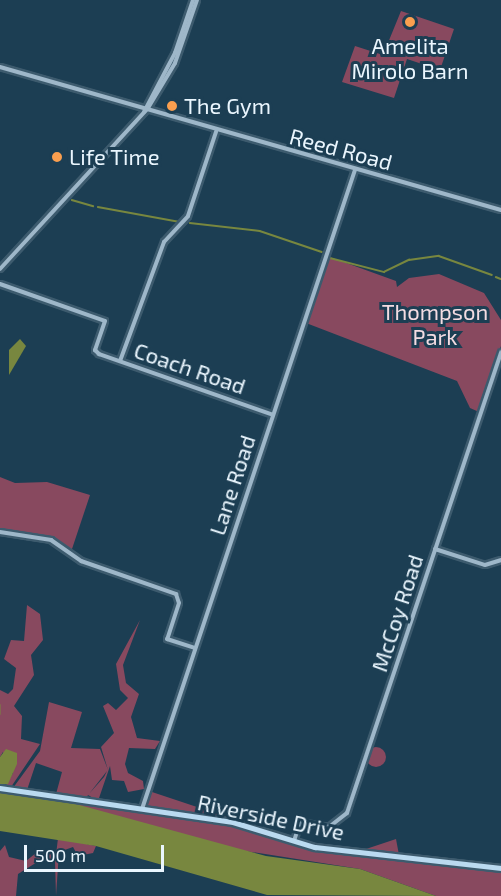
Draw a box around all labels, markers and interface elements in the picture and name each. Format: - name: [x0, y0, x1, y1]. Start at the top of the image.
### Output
- marker: Amelita Mirolo Barn: [403, 15, 417, 29]
- place label: Amelita Mirolo Barn: [351, 32, 469, 84]
- place label: The Gym: [184, 93, 271, 119]
- marker: The Gym: [165, 99, 179, 113]
- street label: Reed Road: [287, 123, 395, 175]
- place label: Life Time: [69, 144, 160, 170]
- marker: Life Time: [50, 150, 64, 164]
- park label: Thompson Park: [382, 298, 488, 350]
- street label: Coach Road: [131, 337, 249, 399]
- street label: Lane Road: [203, 432, 261, 538]
- street label: McCoy Road: [366, 551, 428, 675]
- street label: Riverside Drive: [195, 789, 347, 845]
- scale bar: [27, 833, 166, 871]
- text: 500 m: [35, 844, 86, 866]

